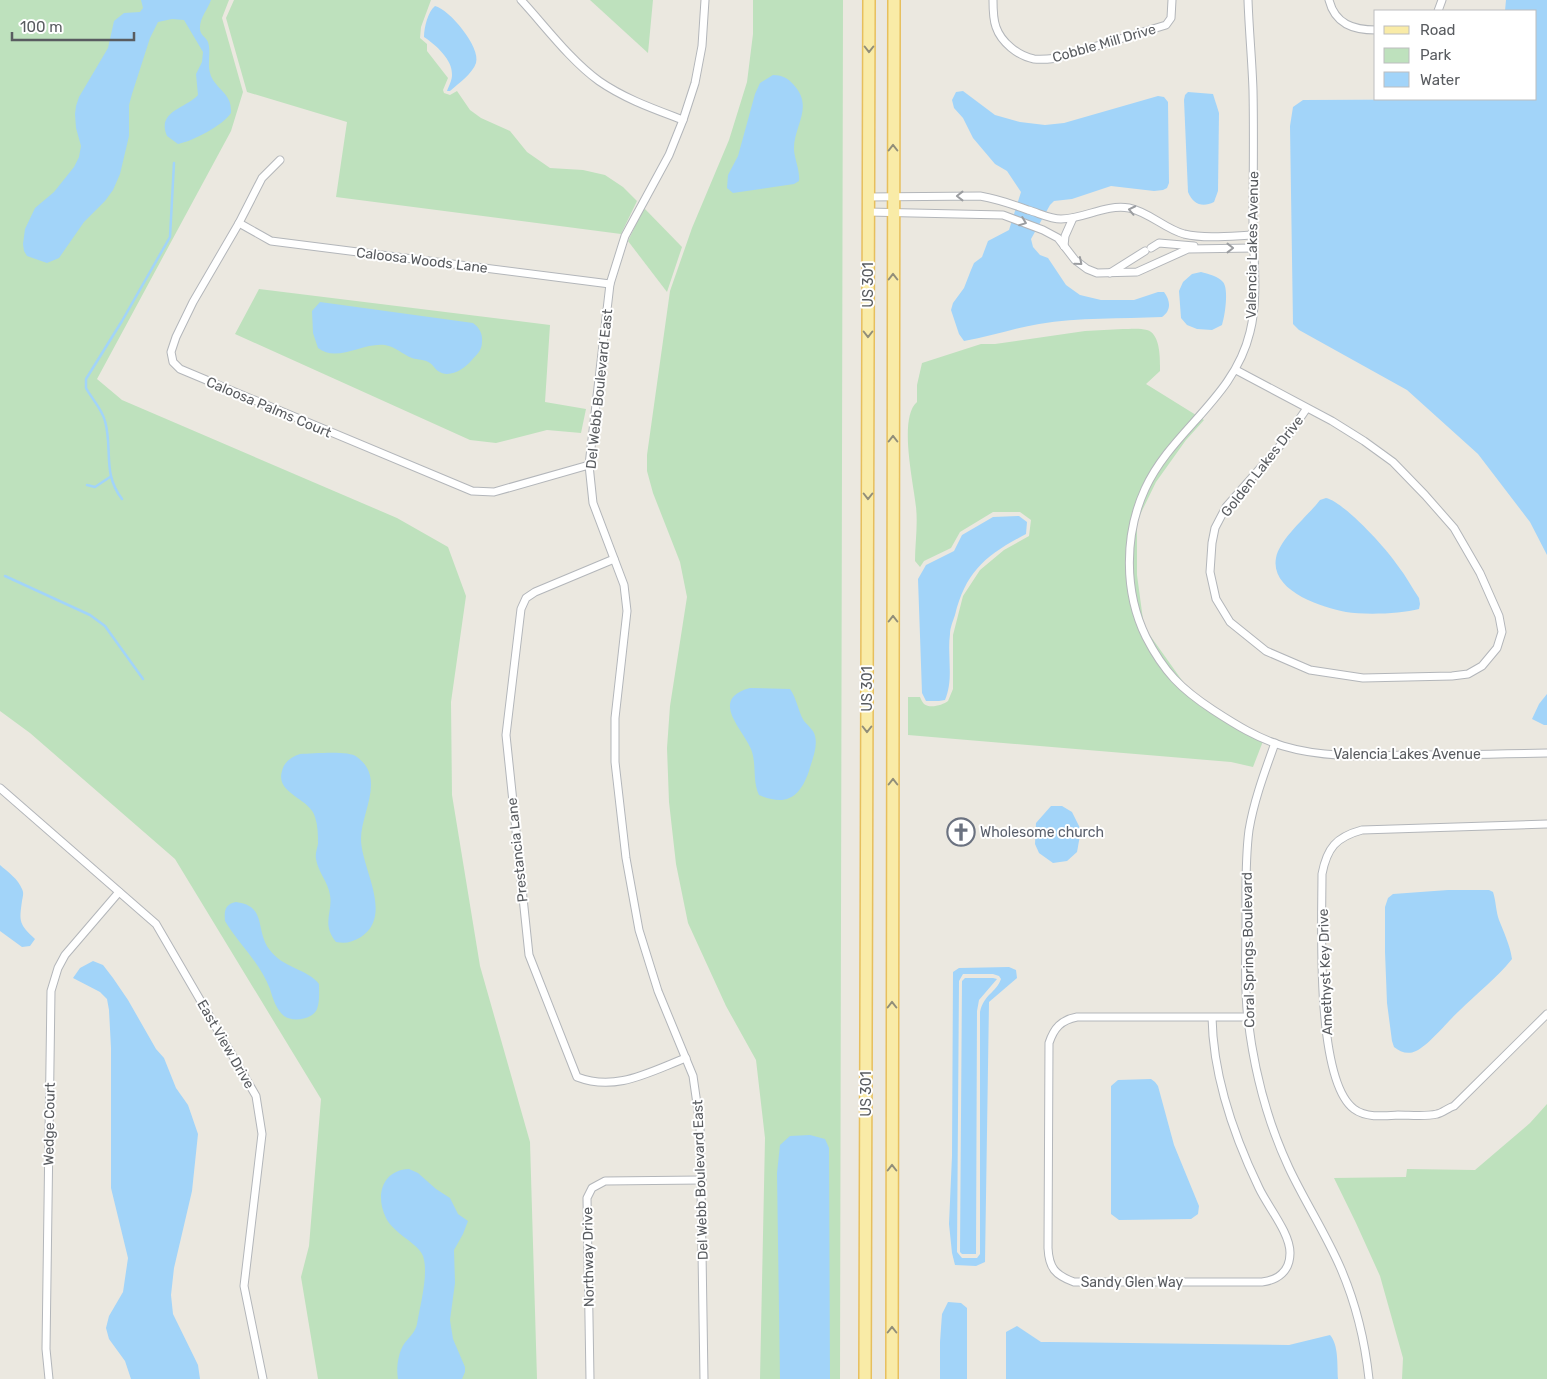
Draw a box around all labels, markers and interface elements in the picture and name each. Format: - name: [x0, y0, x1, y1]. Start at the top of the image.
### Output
- scale bar: [12, 10, 135, 42]
- legend: [1374, 10, 1537, 100]
- text: 100 m: [20, 18, 62, 36]
- street label: Cobble Mill Drive: [1050, 21, 1158, 66]
- text: Road: [1420, 21, 1456, 39]
- one-way arrow: [863, 45, 874, 53]
- text: Park: [1420, 46, 1451, 64]
- text: Water: [1420, 71, 1460, 89]
- one-way arrow: [888, 144, 898, 152]
- street label: Valencia Lakes Avenue: [1243, 171, 1262, 319]
- one-way arrow: [956, 191, 964, 201]
- one-way arrow: [1128, 205, 1137, 216]
- one-way arrow: [1018, 216, 1027, 226]
- one-way arrow: [1226, 243, 1234, 253]
- street label: Caloosa Woods Lane: [355, 244, 489, 277]
- one-way arrow: [1073, 256, 1082, 265]
- street label: US 301: [860, 262, 877, 308]
- one-way arrow: [888, 273, 898, 280]
- street label: Del Webb Boulevard East: [583, 308, 616, 470]
- one-way arrow: [863, 330, 873, 338]
- street label: Caloosa Palms Court: [204, 373, 334, 442]
- street label: Golden Lakes Drive: [1218, 412, 1307, 520]
- one-way arrow: [888, 435, 898, 443]
- one-way arrow: [863, 492, 873, 500]
- one-way arrow: [888, 615, 898, 623]
- street label: US 301: [859, 666, 876, 712]
- one-way arrow: [862, 725, 872, 733]
- street label: Valencia Lakes Avenue: [1333, 746, 1481, 763]
- one-way arrow: [888, 778, 898, 786]
- street label: Prestancia Lane: [504, 797, 531, 903]
- church icon: Wholesome church: [946, 817, 976, 847]
- place label: Wholesome church: [980, 824, 1104, 841]
- street label: Coral Springs Boulevard: [1239, 872, 1258, 1028]
- street label: Amethyst Key Drive: [1315, 908, 1336, 1036]
- street label: East View Drive: [193, 997, 258, 1092]
- one-way arrow: [887, 1001, 897, 1009]
- street label: US 301: [858, 1071, 875, 1117]
- street label: Wedge Court: [40, 1082, 59, 1166]
- street label: Del Webb Boulevard East: [689, 1099, 712, 1261]
- one-way arrow: [887, 1164, 897, 1172]
- street label: Northway Drive: [579, 1207, 598, 1307]
- street label: Sandy Glen Way: [1081, 1274, 1184, 1291]
- one-way arrow: [887, 1326, 897, 1334]

